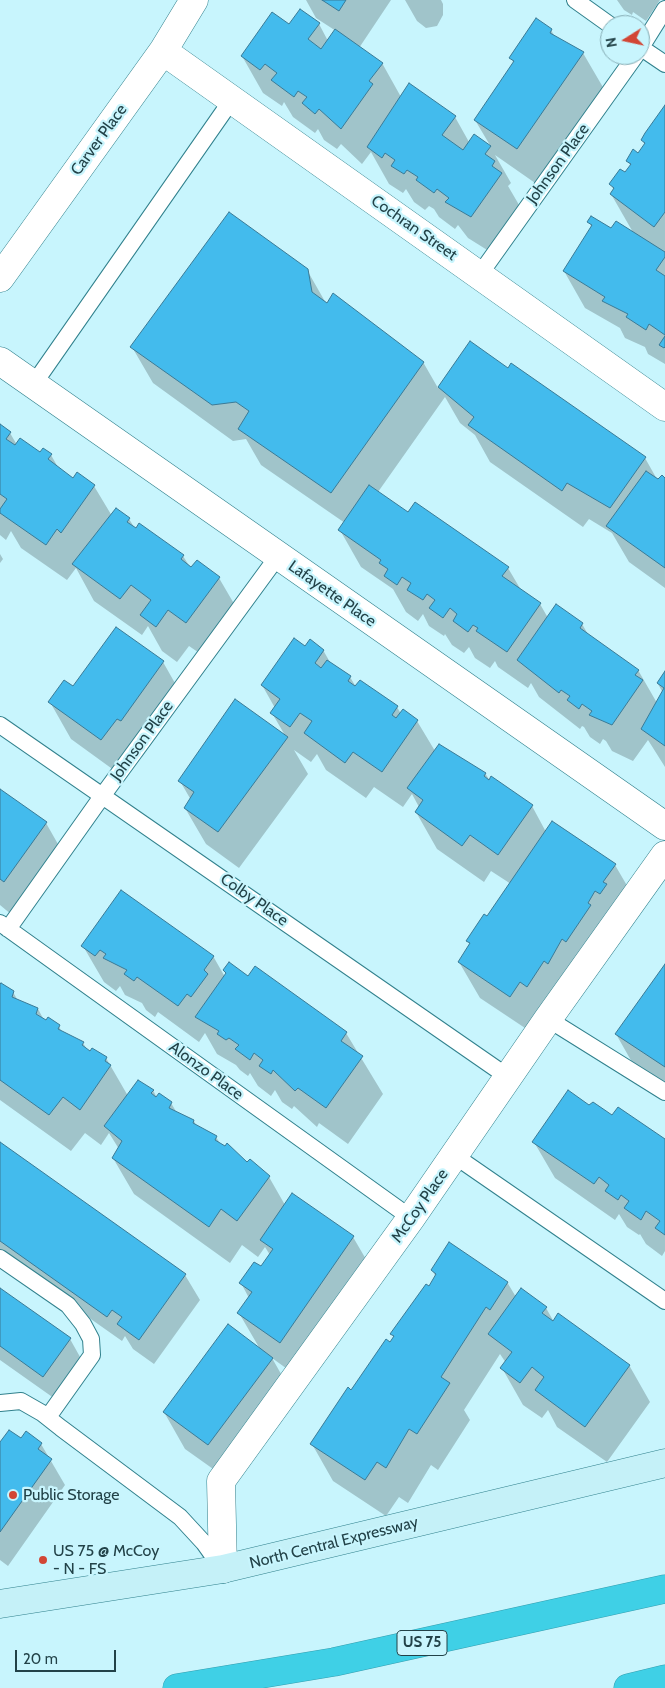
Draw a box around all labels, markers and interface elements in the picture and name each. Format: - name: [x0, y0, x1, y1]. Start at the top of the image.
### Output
- north arrow: [600, 15, 650, 65]
- text: N: [601, 36, 621, 49]
- street label: Carver Place: [67, 101, 131, 179]
- street label: Johnson Place: [523, 120, 593, 208]
- street label: Cochran Street: [367, 191, 461, 265]
- street label: Lafayette Place: [284, 557, 380, 631]
- street label: Johnson Place: [107, 697, 177, 785]
- street label: Colby Place: [216, 870, 292, 930]
- street label: Alonzo Place: [165, 1038, 247, 1104]
- street label: McCoy Place: [388, 1165, 452, 1247]
- place label: Public Storage: [23, 1485, 119, 1505]
- marker: Public Storage: [7, 1489, 19, 1501]
- street label: North Central Expressway: [248, 1513, 420, 1573]
- place label: US 75 @ McCoy - N - FS: [53, 1541, 159, 1579]
- marker: US 75 @ McCoy - N - FS: [37, 1554, 49, 1566]
- road number: US 75: [397, 1630, 447, 1656]
- scale bar: [18, 1640, 119, 1672]
- text: 20 m: [23, 1650, 58, 1668]

